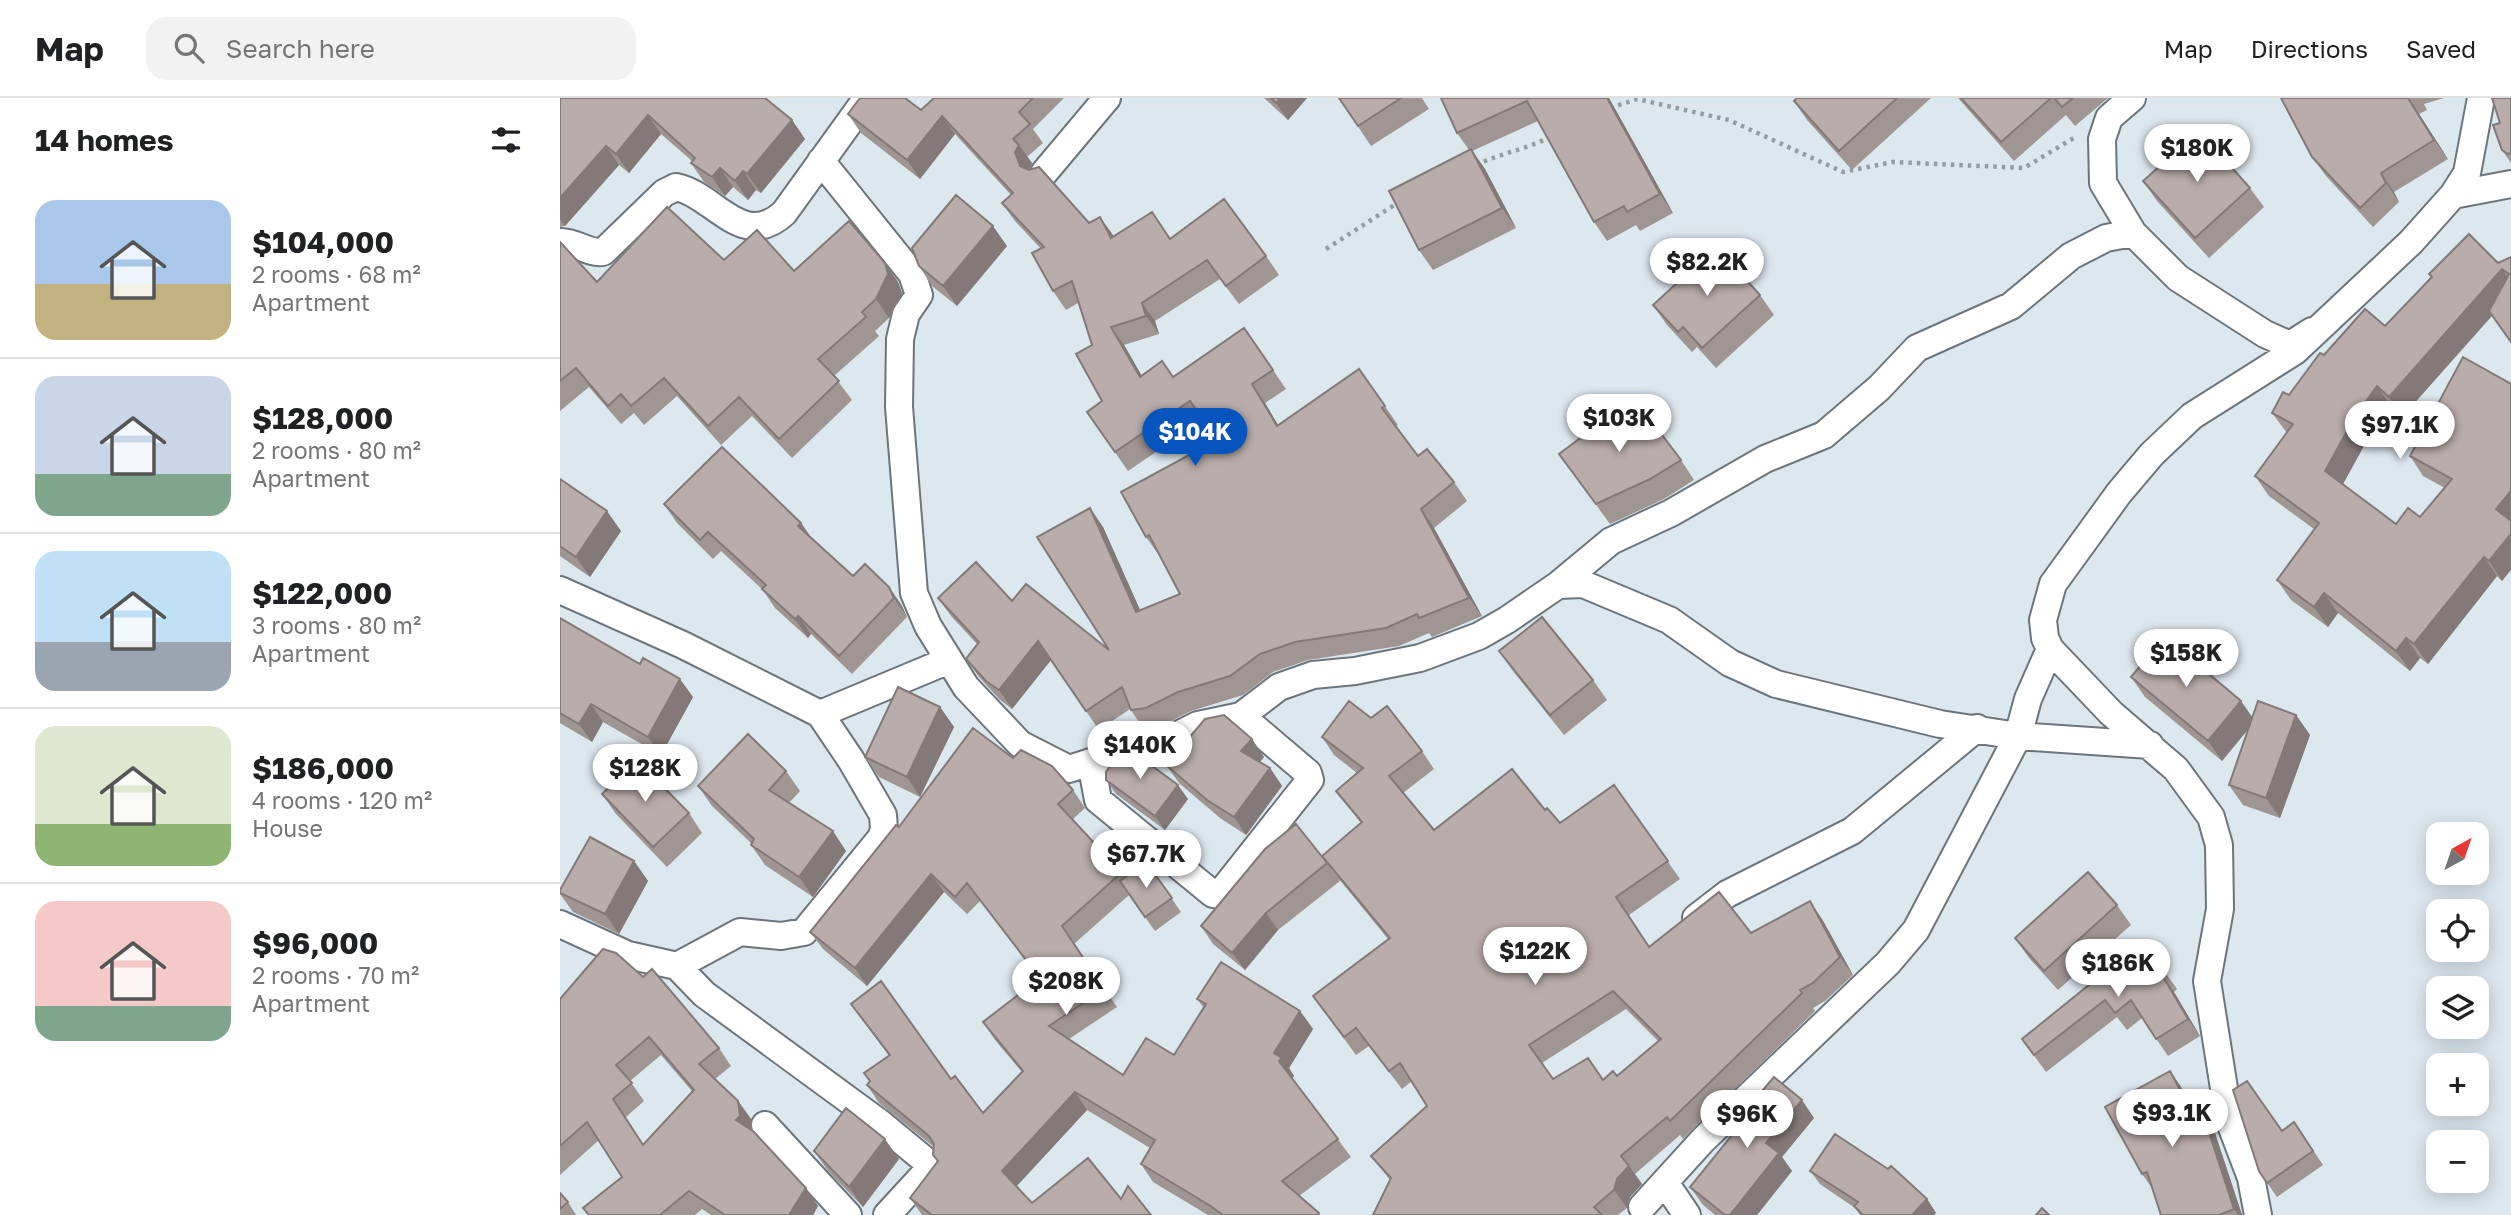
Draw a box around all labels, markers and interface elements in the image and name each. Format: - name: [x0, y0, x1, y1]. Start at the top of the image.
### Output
- search box: [146, 17, 636, 80]
- text: Map: [35, 29, 104, 68]
- icon: search: [170, 29, 208, 67]
- text: Search here: [226, 33, 375, 64]
- text: Map: [2164, 34, 2213, 63]
- text: Directions: [2251, 34, 2368, 63]
- text: Saved: [2406, 34, 2476, 63]
- icon: filters: [487, 121, 525, 159]
- text: 14 homes: [35, 122, 174, 158]
- pin: $180K: [2148, 125, 2246, 184]
- text: $180K: [2160, 133, 2234, 161]
- text: $104,000: [252, 224, 394, 260]
- icon: home: [91, 228, 175, 312]
- pin: $82.2K: [1650, 238, 1764, 298]
- text: $82.2K: [1666, 247, 1748, 275]
- text: 2 rooms · 68 m²: [252, 260, 421, 288]
- text: Apartment: [252, 288, 370, 316]
- pin: $103K: [1570, 394, 1668, 454]
- text: $128,000: [252, 400, 393, 436]
- pin: $97.1K: [2343, 402, 2457, 461]
- text: $103K: [1583, 403, 1655, 431]
- icon: home: [91, 404, 175, 488]
- pin: $104K: [1146, 408, 1244, 468]
- text: $97.1K: [2361, 410, 2439, 438]
- text: $104K: [1158, 417, 1232, 445]
- text: 2 rooms · 80 m²: [252, 436, 421, 464]
- text: Apartment: [252, 464, 370, 492]
- text: $122,000: [252, 575, 392, 611]
- icon: home: [91, 579, 175, 663]
- text: 3 rooms · 80 m²: [252, 611, 421, 639]
- pin: $158K: [2137, 630, 2235, 689]
- text: $158K: [2150, 638, 2222, 666]
- text: Apartment: [252, 639, 370, 667]
- pin: $140K: [1091, 722, 1189, 781]
- text: $140K: [1103, 730, 1177, 758]
- pin: $128K: [596, 744, 694, 804]
- text: $186,000: [252, 750, 394, 786]
- text: $128K: [609, 753, 681, 781]
- icon: home: [91, 754, 175, 838]
- text: 4 rooms · 120 m²: [252, 786, 432, 814]
- text: House: [252, 814, 323, 842]
- north arrow: [2426, 822, 2488, 886]
- map controls: [2426, 822, 2489, 1193]
- pin: $67.7K: [1089, 830, 1203, 890]
- text: $67.7K: [1106, 839, 1186, 867]
- button: locate: [2426, 899, 2489, 962]
- text: $96,000: [252, 925, 378, 961]
- pin: $122K: [1486, 928, 1584, 987]
- icon: home: [91, 929, 175, 1013]
- text: $122K: [1499, 936, 1571, 964]
- pin: $186K: [2069, 940, 2167, 999]
- text: $186K: [2081, 948, 2155, 976]
- pin: $208K: [1017, 958, 1115, 1017]
- text: 2 rooms · 70 m²: [252, 961, 419, 989]
- text: $208K: [1028, 966, 1104, 994]
- button: layers: [2426, 976, 2489, 1039]
- text: Apartment: [252, 989, 370, 1017]
- button: +: [2426, 1053, 2489, 1116]
- pin: $96K: [1706, 1090, 1788, 1150]
- pin: $93.1K: [2115, 1090, 2229, 1149]
- text: $93.1K: [2132, 1098, 2212, 1126]
- text: $96K: [1716, 1099, 1778, 1127]
- button: −: [2426, 1130, 2489, 1193]

